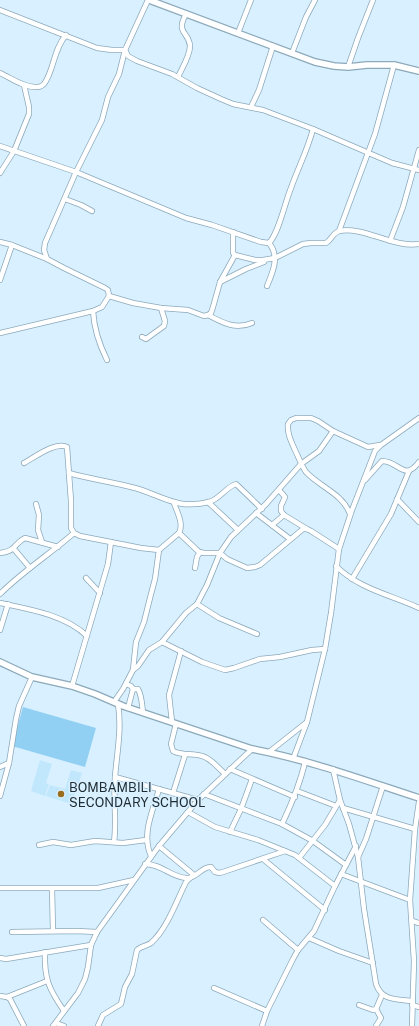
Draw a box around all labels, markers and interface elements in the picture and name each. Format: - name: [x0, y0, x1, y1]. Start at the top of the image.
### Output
- place label: BOMBAMBILI SECONDARY SCHOOL: [69, 780, 205, 810]
- marker: BOMBAMBILI SECONDARY SCHOOL: [56, 789, 66, 799]

